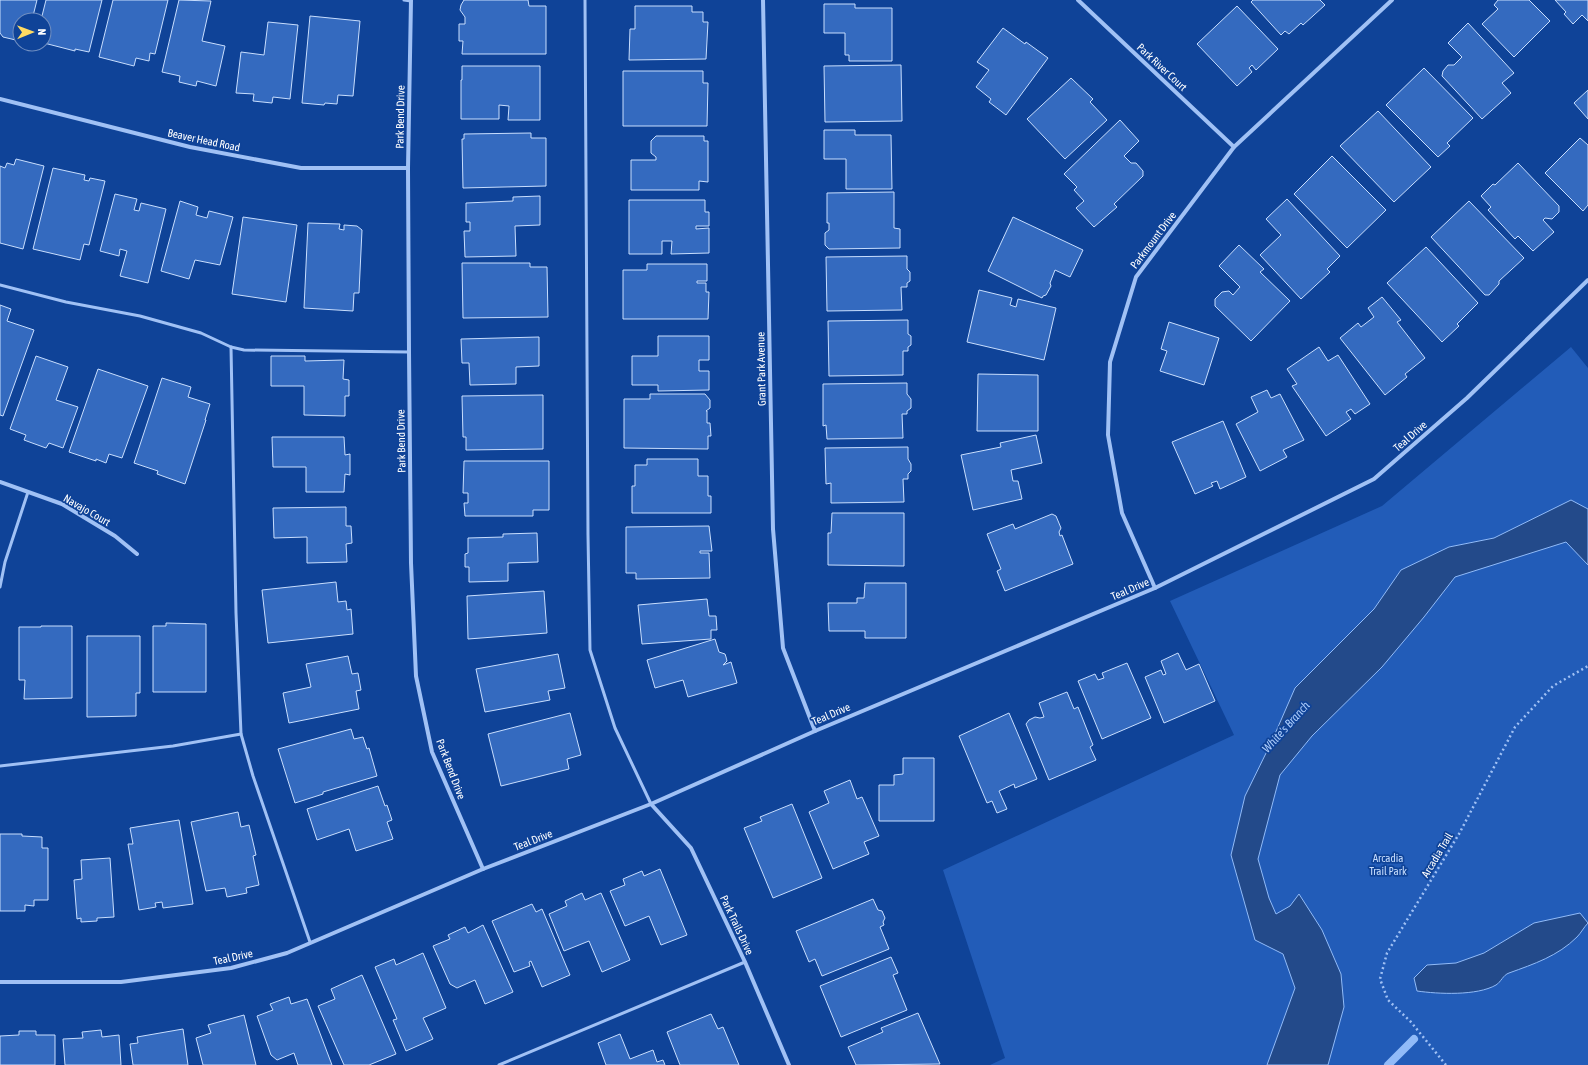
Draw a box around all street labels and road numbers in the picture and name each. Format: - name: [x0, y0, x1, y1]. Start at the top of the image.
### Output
- street label: Park River Court: [1135, 41, 1189, 93]
- street label: Park Bend Drive: [393, 85, 407, 149]
- street label: Beaver Head Road: [167, 126, 241, 154]
- street label: Parkmount Drive: [1128, 209, 1178, 271]
- street label: Grant Park Avenue: [754, 332, 768, 406]
- street label: Park Bend Drive: [394, 409, 408, 473]
- street label: Teal Drive: [1391, 418, 1429, 454]
- street label: Navajo Court: [61, 492, 113, 528]
- street label: Teal Drive: [1109, 576, 1151, 602]
- street label: Teal Drive: [810, 701, 852, 727]
- street label: Park Bend Drive: [434, 737, 468, 801]
- street label: Teal Drive: [512, 827, 554, 853]
- street label: Arcadia Trail: [1419, 830, 1455, 879]
- street label: Park Trails Drive: [718, 893, 756, 957]
- street label: Teal Drive: [212, 947, 254, 967]

